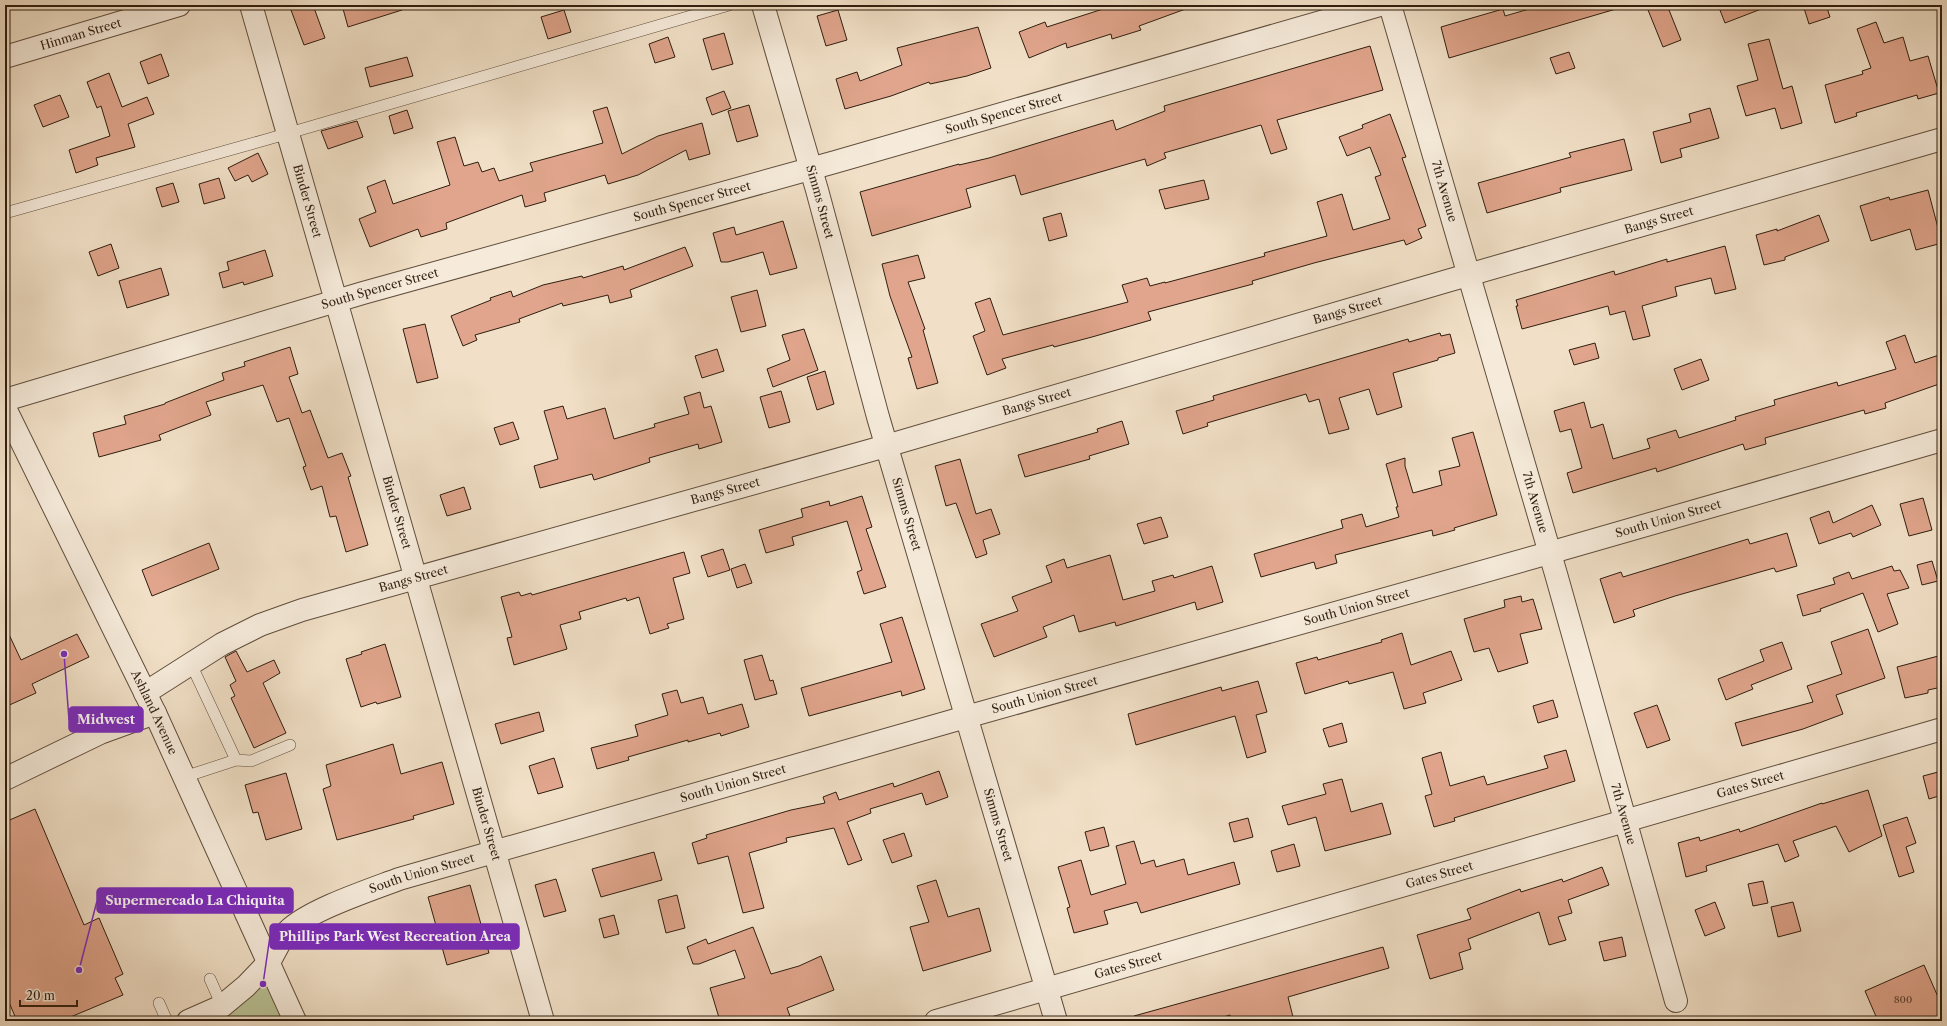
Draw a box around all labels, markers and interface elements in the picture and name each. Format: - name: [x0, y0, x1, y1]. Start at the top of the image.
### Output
- street label: Hinman Street: [38, 15, 124, 53]
- street label: South Spencer Street: [943, 89, 1064, 137]
- street label: 7th Avenue: [1429, 159, 1461, 224]
- street label: Binder Street: [290, 162, 326, 240]
- street label: Simms Street: [803, 163, 838, 241]
- street label: South Spencer Street: [632, 178, 753, 225]
- street label: Bangs Street: [1622, 203, 1696, 237]
- street label: South Spencer Street: [319, 264, 441, 312]
- street label: Bangs Street: [1311, 292, 1384, 327]
- street label: Bangs Street: [1000, 384, 1073, 418]
- street label: 7th Avenue: [1520, 470, 1552, 535]
- street label: Binder Street: [380, 474, 415, 551]
- street label: Bangs Street: [689, 474, 762, 507]
- street label: Simms Street: [889, 476, 925, 553]
- street label: South Union Street: [1613, 496, 1723, 541]
- street label: Bangs Street: [377, 561, 450, 595]
- street label: South Union Street: [1302, 584, 1412, 629]
- street label: Ashland Avenue: [128, 667, 181, 757]
- street label: South Union Street: [990, 672, 1100, 716]
- callout: Midwest: [69, 707, 143, 732]
- text: Midwest: [77, 711, 136, 727]
- street label: South Union Street: [678, 761, 788, 805]
- street label: Gates Street: [1715, 767, 1786, 801]
- street label: 7th Avenue: [1608, 781, 1640, 847]
- street label: Binder Street: [469, 785, 505, 863]
- street label: Simms Street: [981, 786, 1017, 864]
- street label: South Union Street: [367, 850, 477, 896]
- street label: Gates Street: [1404, 857, 1475, 891]
- callout: Supermercado La Chiquita: [97, 888, 293, 913]
- text: Supermercado La Chiquita: [105, 892, 285, 908]
- callout: Phillips Park West Recreation Area: [270, 924, 519, 949]
- text: Phillips Park West Recreation Area: [279, 928, 512, 944]
- street label: Gates Street: [1092, 948, 1164, 982]
- scale bar: [20, 982, 77, 1008]
- text: 20 m: [26, 988, 55, 1003]
- house number: 800: [1894, 993, 1912, 1006]

